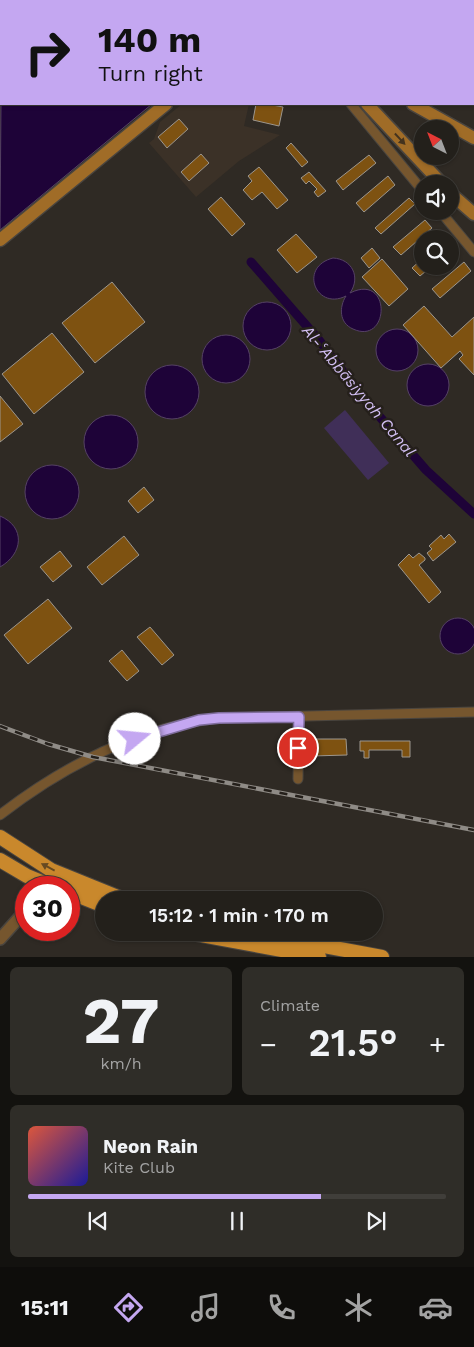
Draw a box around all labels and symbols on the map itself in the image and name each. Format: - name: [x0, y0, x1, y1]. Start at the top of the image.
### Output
- north arrow: [414, 120, 459, 165]
- one-way arrow: [394, 133, 406, 145]
- water label: Al-ʿAbbāsiyyah Canal: [298, 321, 420, 461]
- position arrow: [108, 712, 160, 764]
- pin: [277, 727, 319, 769]
- one-way arrow: [41, 863, 55, 872]
- speed limit sign: 30: [15, 876, 80, 941]

